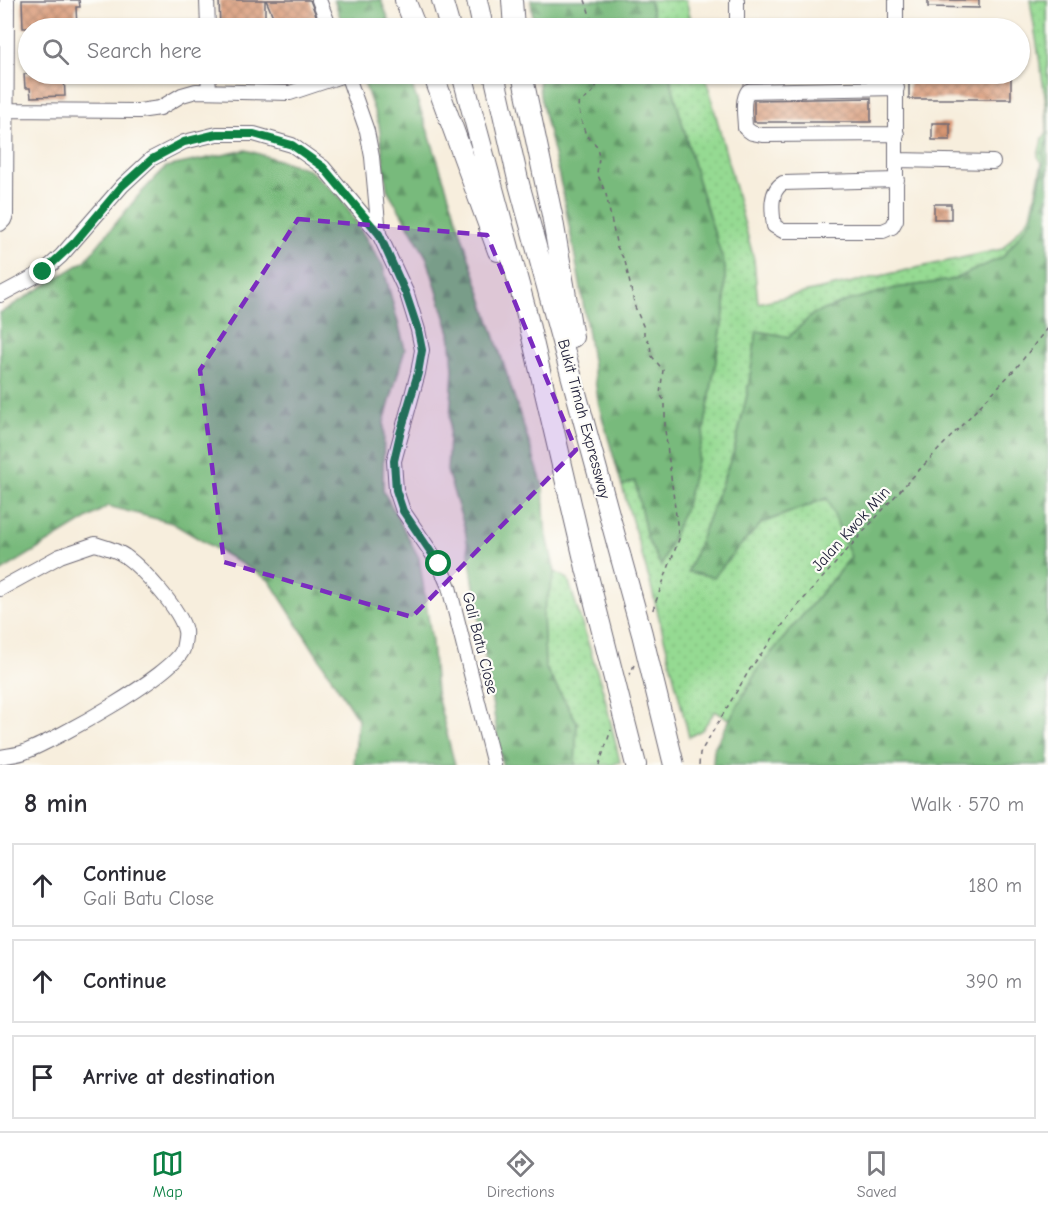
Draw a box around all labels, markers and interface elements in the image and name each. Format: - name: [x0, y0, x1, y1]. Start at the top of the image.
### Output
- search box: [18, 18, 1030, 84]
- icon: search: [39, 35, 72, 68]
- text: Search here: [87, 38, 202, 64]
- route end: [29, 258, 55, 284]
- street label: Bukit Timah Expressway: [554, 337, 614, 502]
- street label: Jalan Kwok Min: [808, 483, 894, 575]
- route start: [425, 550, 451, 576]
- street label: Gali Batu Close: [459, 590, 501, 696]
- text: 8 min: [24, 789, 88, 819]
- text: Walk · 570 m: [911, 793, 1024, 816]
- text: Continue: [83, 861, 166, 887]
- icon: ahead: [26, 869, 59, 902]
- text: 180 m: [968, 874, 1022, 897]
- text: Gali Batu Close: [83, 887, 214, 910]
- icon: ahead: [26, 965, 59, 998]
- text: Continue: [83, 968, 166, 994]
- text: 390 m: [966, 970, 1022, 993]
- icon: arrive: [26, 1061, 59, 1094]
- text: Arrive at destination: [83, 1064, 275, 1090]
- tab: Map: [151, 1147, 184, 1201]
- tab: Directions: [487, 1147, 554, 1201]
- tab: Saved: [857, 1147, 897, 1201]

